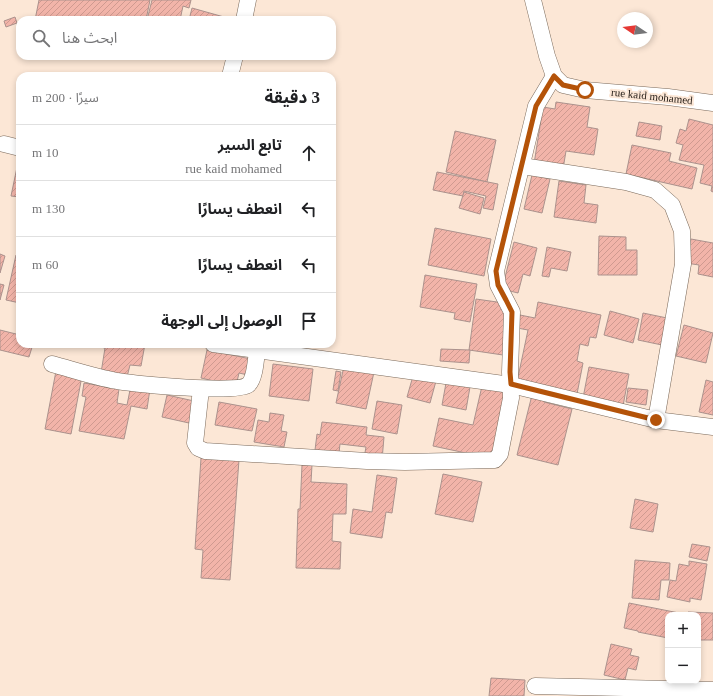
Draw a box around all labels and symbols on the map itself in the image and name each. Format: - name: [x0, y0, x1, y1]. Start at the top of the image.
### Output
- north arrow: [617, 12, 653, 48]
- route start: [576, 81, 594, 99]
- street label: rue kaid mohamed: [611, 86, 694, 106]
- route end: [647, 411, 665, 429]

